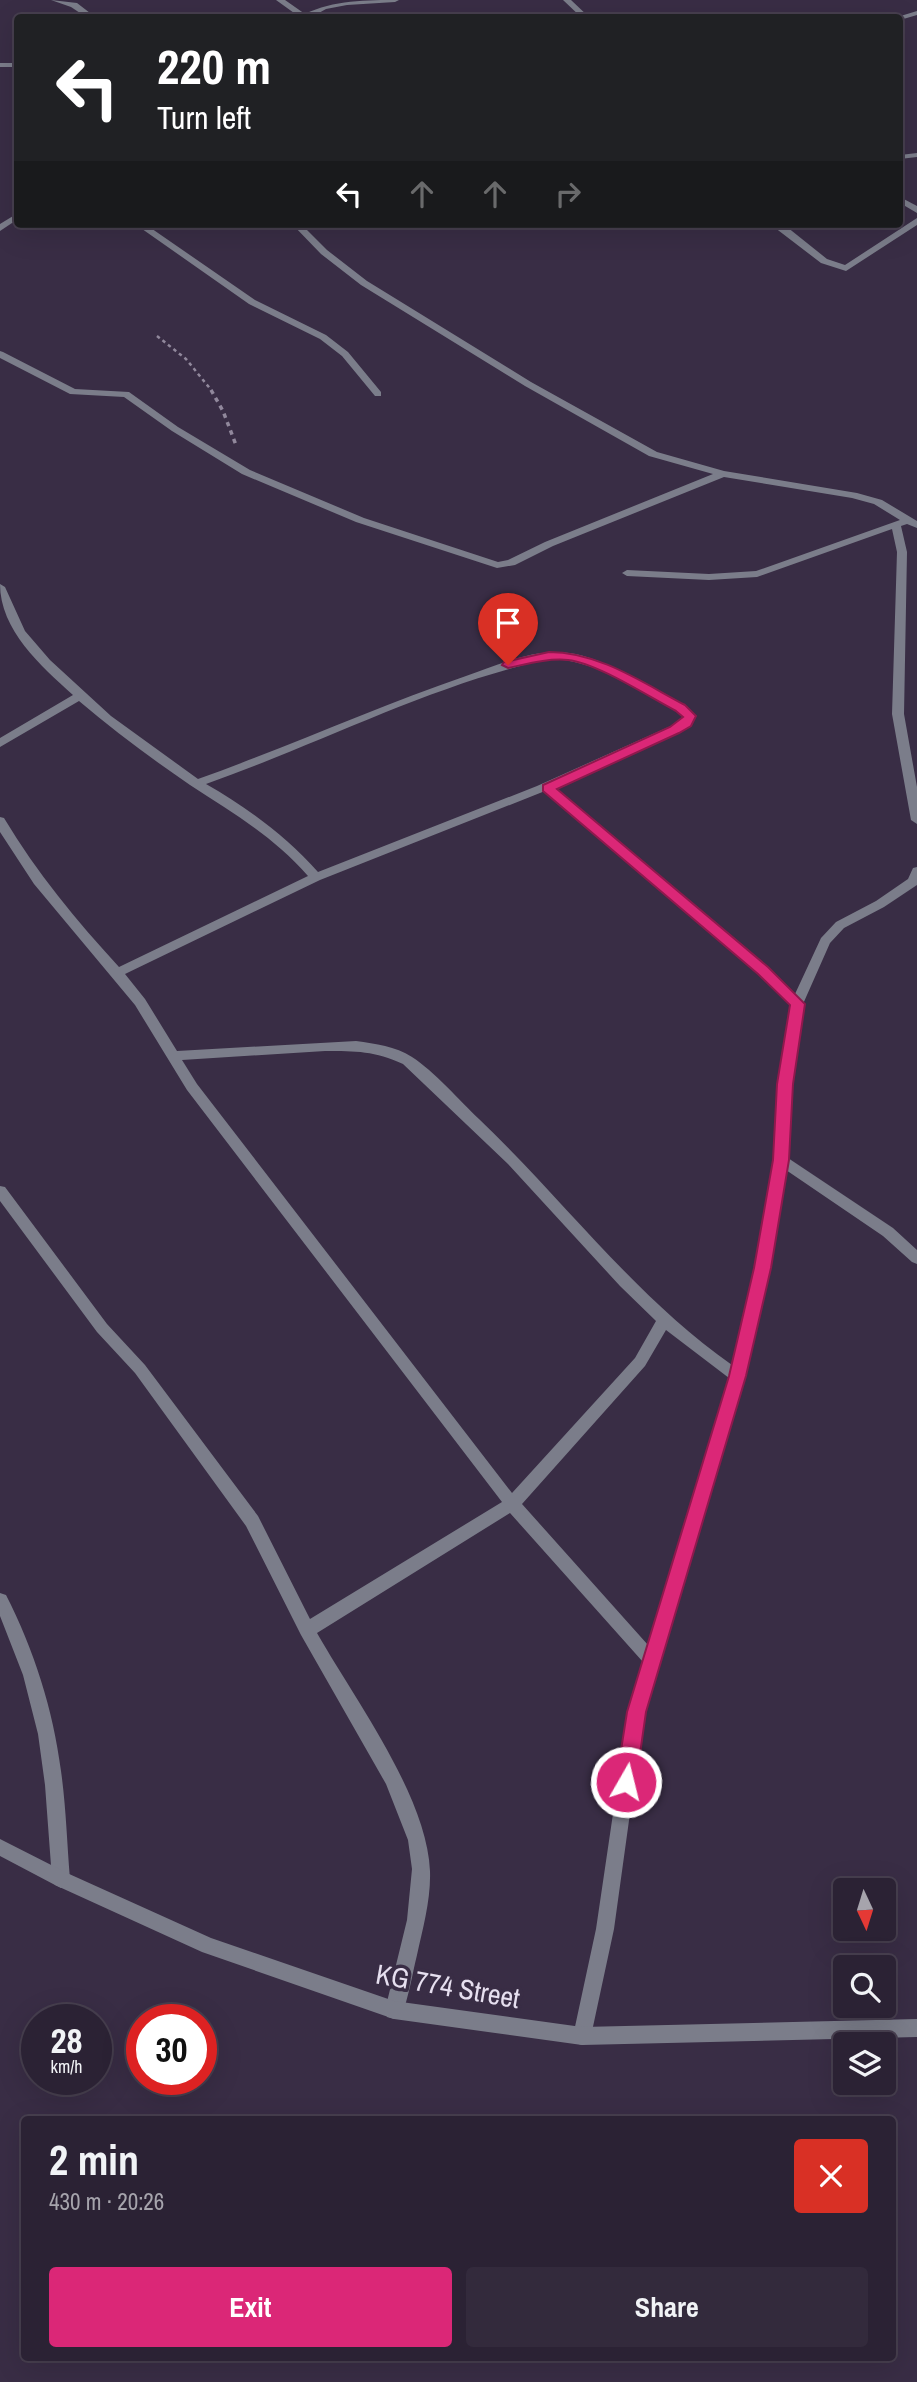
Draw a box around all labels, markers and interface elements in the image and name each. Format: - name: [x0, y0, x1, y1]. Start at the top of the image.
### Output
- text: 220 m: [157, 33, 271, 99]
- icon: left: [42, 42, 133, 133]
- text: Turn left: [157, 96, 251, 139]
- icon: left: [330, 175, 368, 213]
- icon: ahead: [403, 175, 441, 213]
- icon: ahead: [476, 175, 514, 213]
- icon: right: [549, 175, 587, 213]
- pin: [478, 593, 538, 665]
- icon: arrive: [489, 604, 527, 642]
- position arrow: [589, 1745, 663, 1819]
- north arrow: [833, 1878, 896, 1941]
- map controls: [833, 1878, 896, 2095]
- street label: KG 774 Street: [373, 1955, 523, 2017]
- button: search: [833, 1955, 896, 2018]
- speed limit sign: 30: [126, 2004, 217, 2095]
- text: 28: [51, 2017, 82, 2064]
- button: layers: [833, 2032, 896, 2095]
- text: km/h: [51, 2054, 83, 2079]
- text: 2 min: [49, 2132, 139, 2188]
- button: close: [794, 2139, 868, 2213]
- text: 430 m · 20:26: [49, 2186, 164, 2217]
- button: Exit: [49, 2267, 452, 2347]
- button: Share: [466, 2267, 868, 2347]

